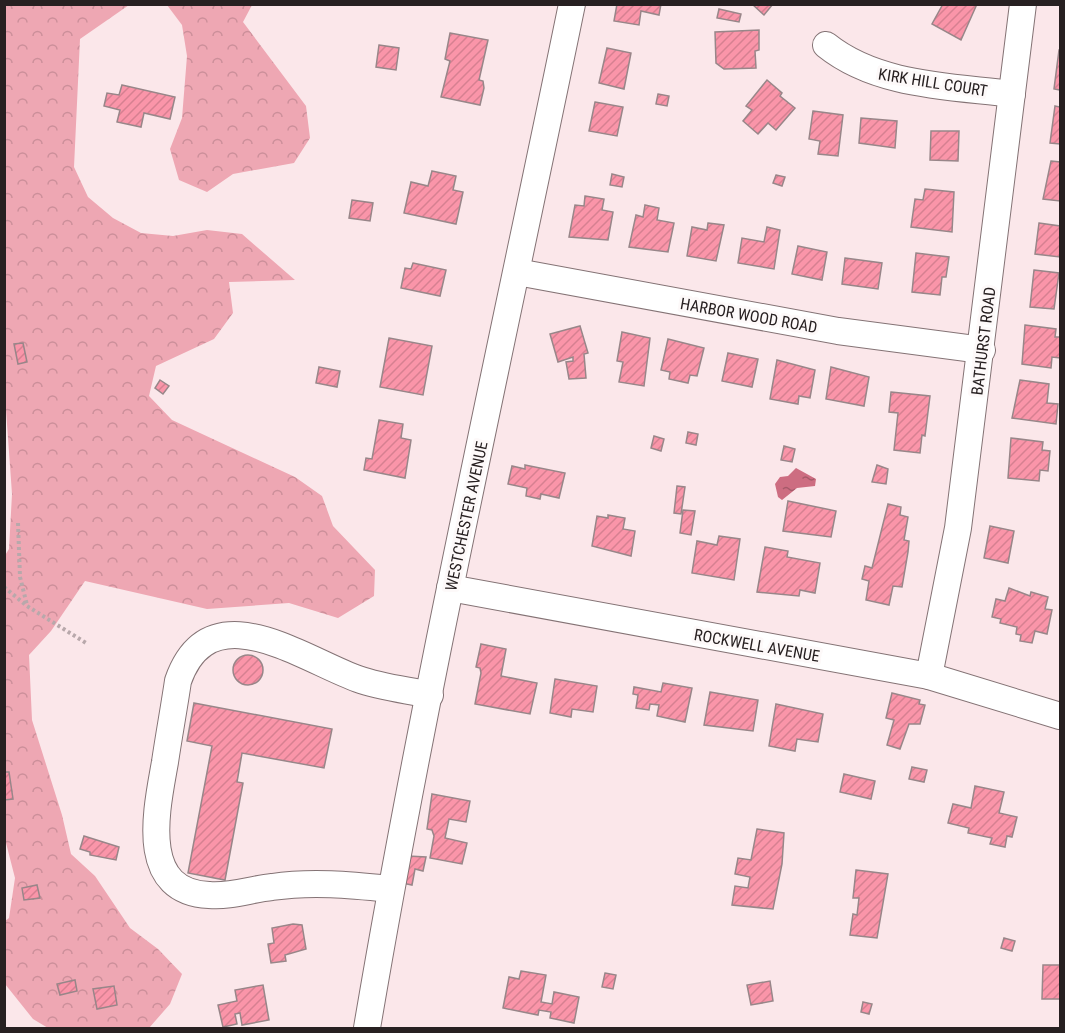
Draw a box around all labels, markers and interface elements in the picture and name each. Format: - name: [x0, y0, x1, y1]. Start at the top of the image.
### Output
- street label: KIRK HILL COURT: [877, 64, 989, 101]
- street label: BATHURST ROAD: [967, 286, 1000, 396]
- street label: HARBOR WOOD ROAD: [679, 294, 819, 337]
- street label: WESTCHESTER AVENUE: [441, 439, 492, 593]
- street label: ROCKWELL AVENUE: [693, 625, 821, 666]

